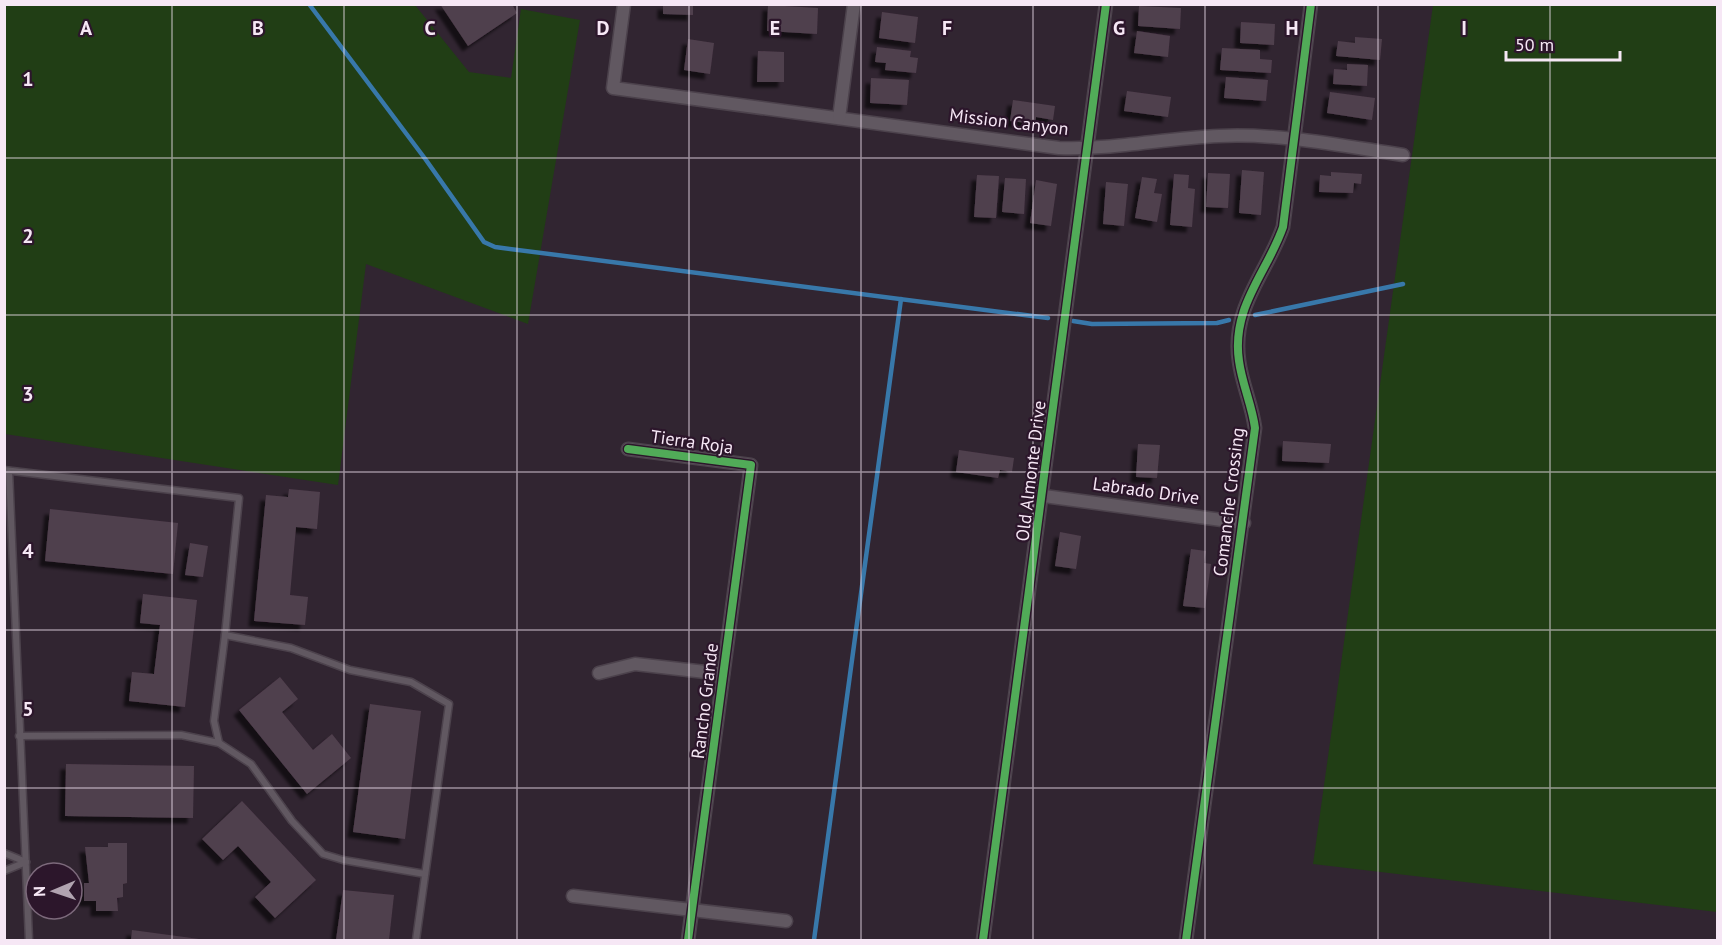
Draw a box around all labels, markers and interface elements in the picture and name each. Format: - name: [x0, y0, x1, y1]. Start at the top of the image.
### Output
- text: A: [80, 15, 93, 41]
- text: B: [252, 15, 264, 41]
- text: C: [424, 15, 436, 41]
- text: D: [597, 15, 610, 41]
- text: E: [770, 15, 780, 41]
- text: F: [942, 15, 952, 41]
- text: G: [1113, 15, 1125, 41]
- text: H: [1285, 15, 1299, 41]
- text: I: [1461, 15, 1467, 41]
- scale bar: [1506, 24, 1620, 62]
- text: 50 m: [1515, 33, 1554, 56]
- text: 1: [22, 66, 34, 92]
- street label: Mission Canyon: [948, 103, 1070, 140]
- text: 2: [22, 223, 34, 249]
- text: 3: [22, 381, 34, 407]
- street label: Old Almonte Drive: [1010, 399, 1051, 543]
- street label: Tierra Roja: [649, 424, 735, 459]
- street label: Comanche Crossing: [1208, 426, 1249, 578]
- street label: Labrado Drive: [1091, 472, 1201, 509]
- text: 4: [22, 538, 34, 564]
- street label: Rancho Grande: [686, 642, 723, 760]
- text: 5: [22, 696, 34, 722]
- north arrow: [24, 861, 84, 921]
- text: N: [29, 886, 49, 897]

